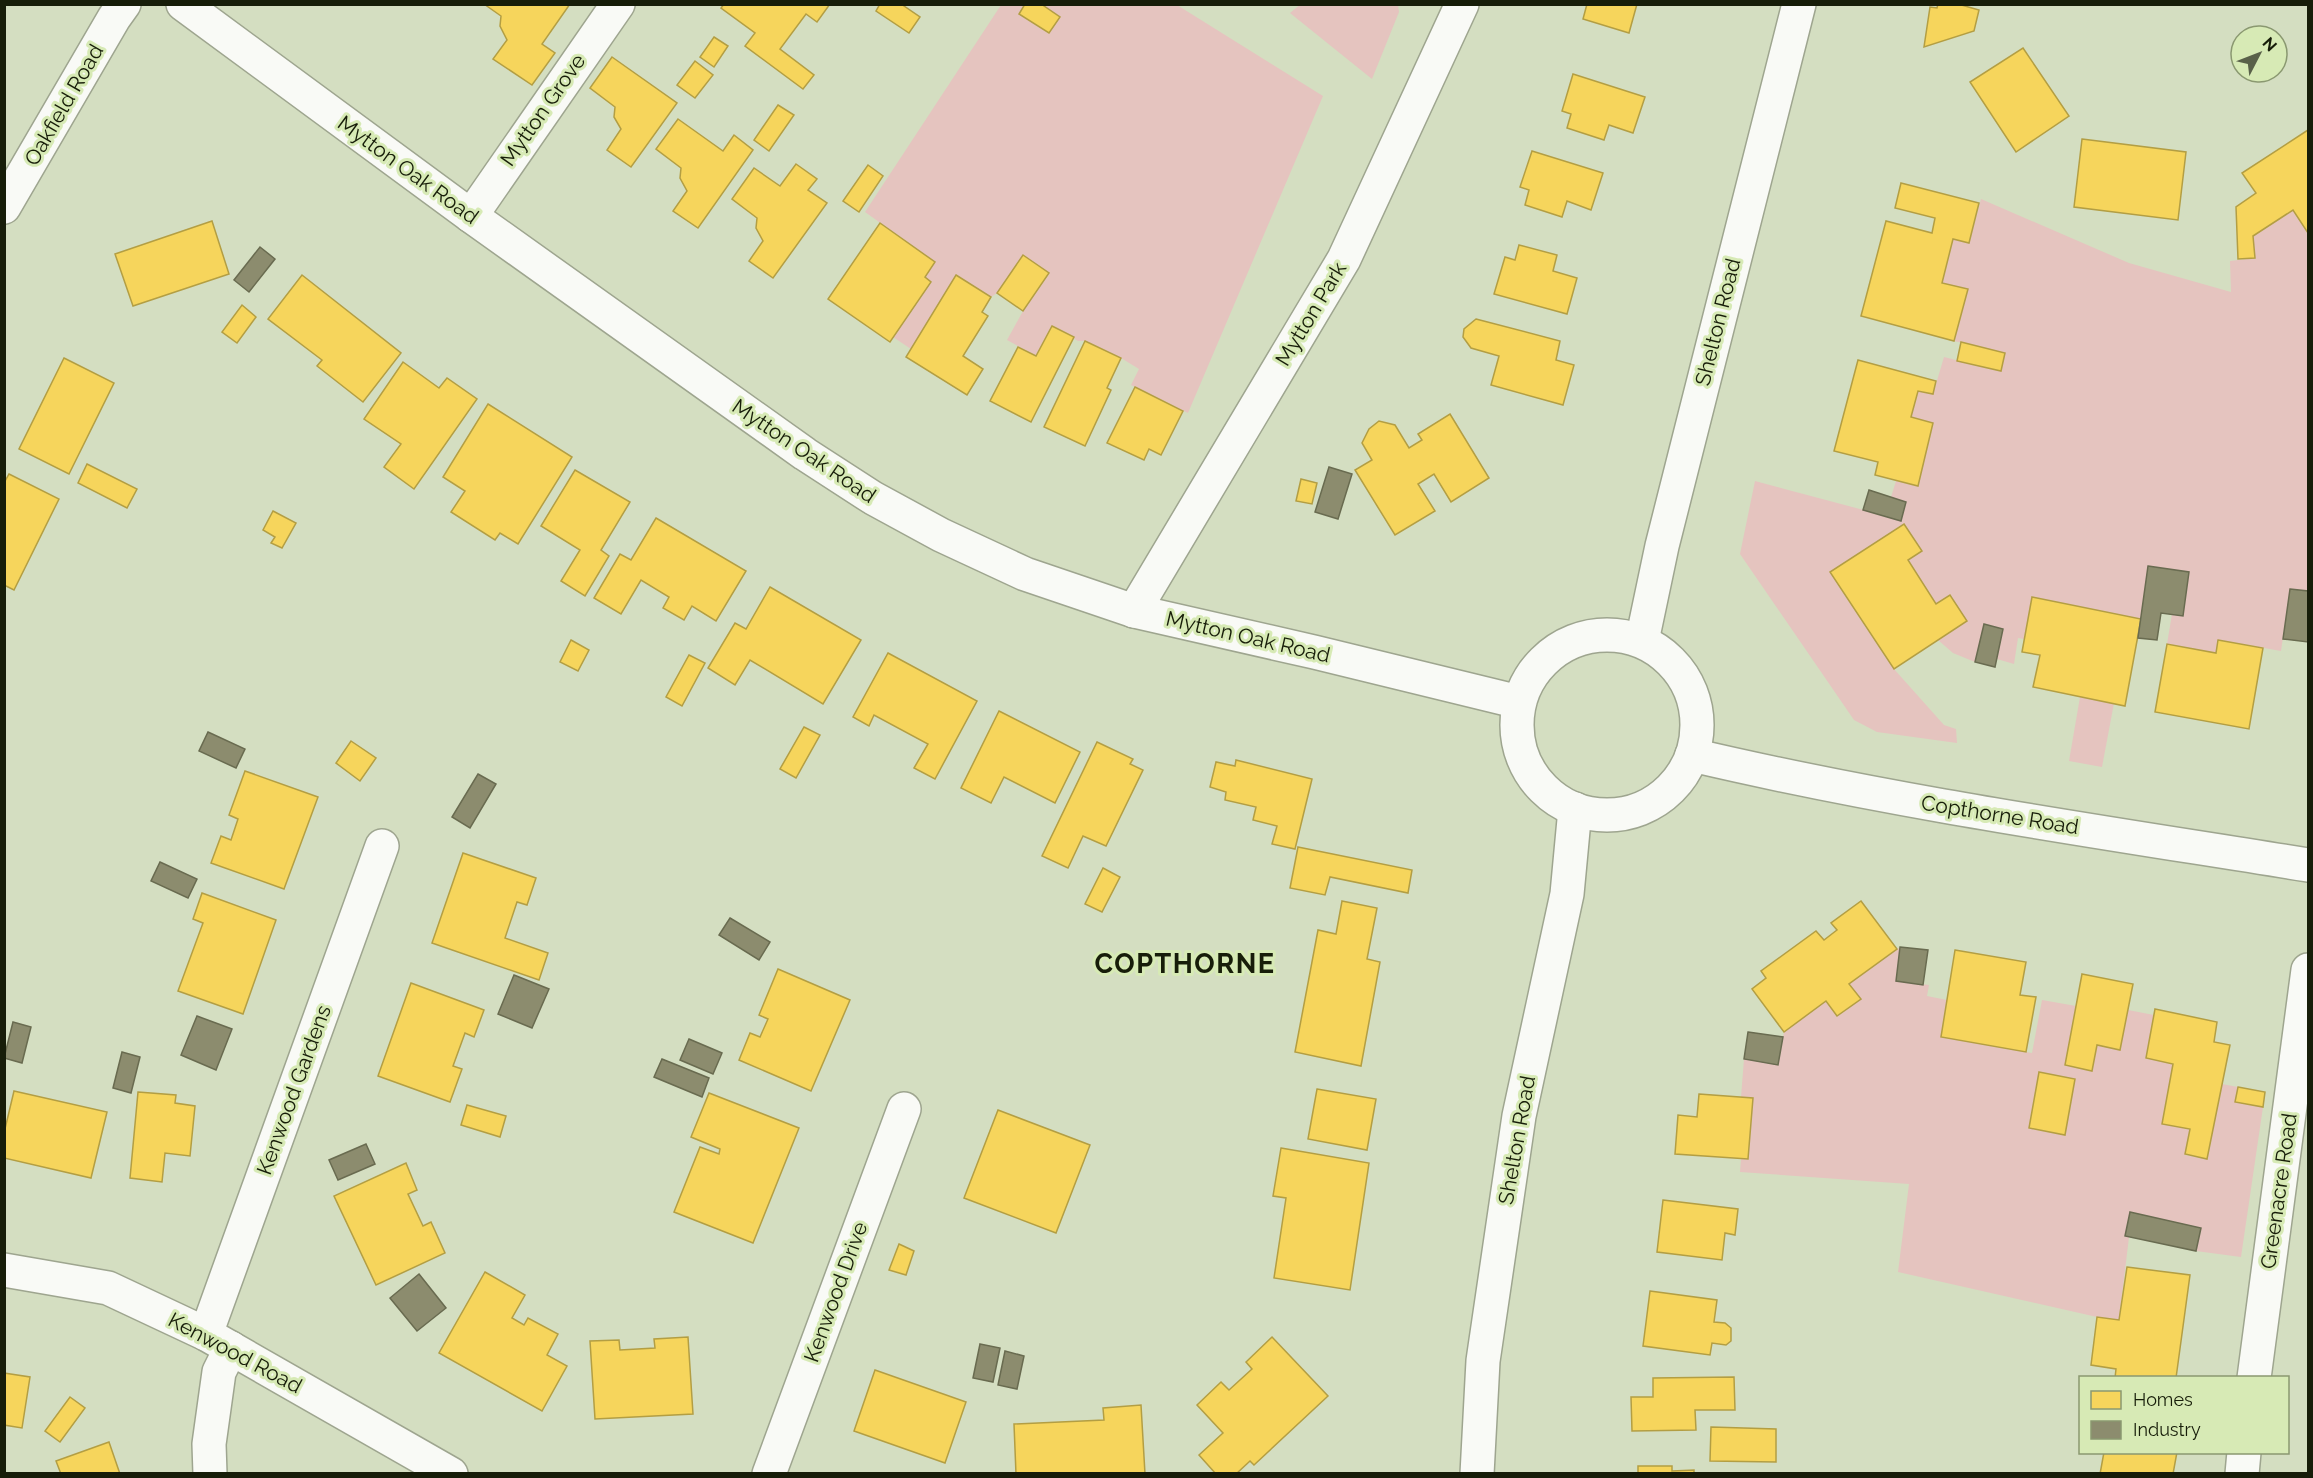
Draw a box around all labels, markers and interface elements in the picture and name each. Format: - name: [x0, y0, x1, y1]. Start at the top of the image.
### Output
- north arrow: [2229, 24, 2289, 84]
- text: N: [2259, 33, 2281, 55]
- street label: Oakfield Road: [19, 40, 108, 170]
- street label: Mytton Grove: [495, 49, 590, 171]
- street label: Mytton Oak Road: [333, 110, 484, 229]
- street label: Shelton Road: [1690, 256, 1745, 388]
- street label: Mytton Park: [1270, 257, 1351, 370]
- street label: Mytton Oak Road: [728, 393, 881, 508]
- street label: Mytton Oak Road: [1164, 605, 1333, 668]
- street label: Copthorne Road: [1920, 790, 2081, 839]
- district label: COPTHORNE: [1094, 948, 1276, 979]
- street label: Kenwood Gardens: [251, 1002, 336, 1178]
- street label: Shelton Road: [1493, 1074, 1540, 1206]
- street label: Greenacre Road: [2255, 1111, 2302, 1270]
- street label: Kenwood Drive: [799, 1218, 872, 1365]
- street label: Kenwood Road: [164, 1307, 306, 1398]
- legend: [2079, 1376, 2289, 1454]
- text: Homes: [2133, 1389, 2193, 1410]
- text: Industry: [2133, 1419, 2201, 1440]

